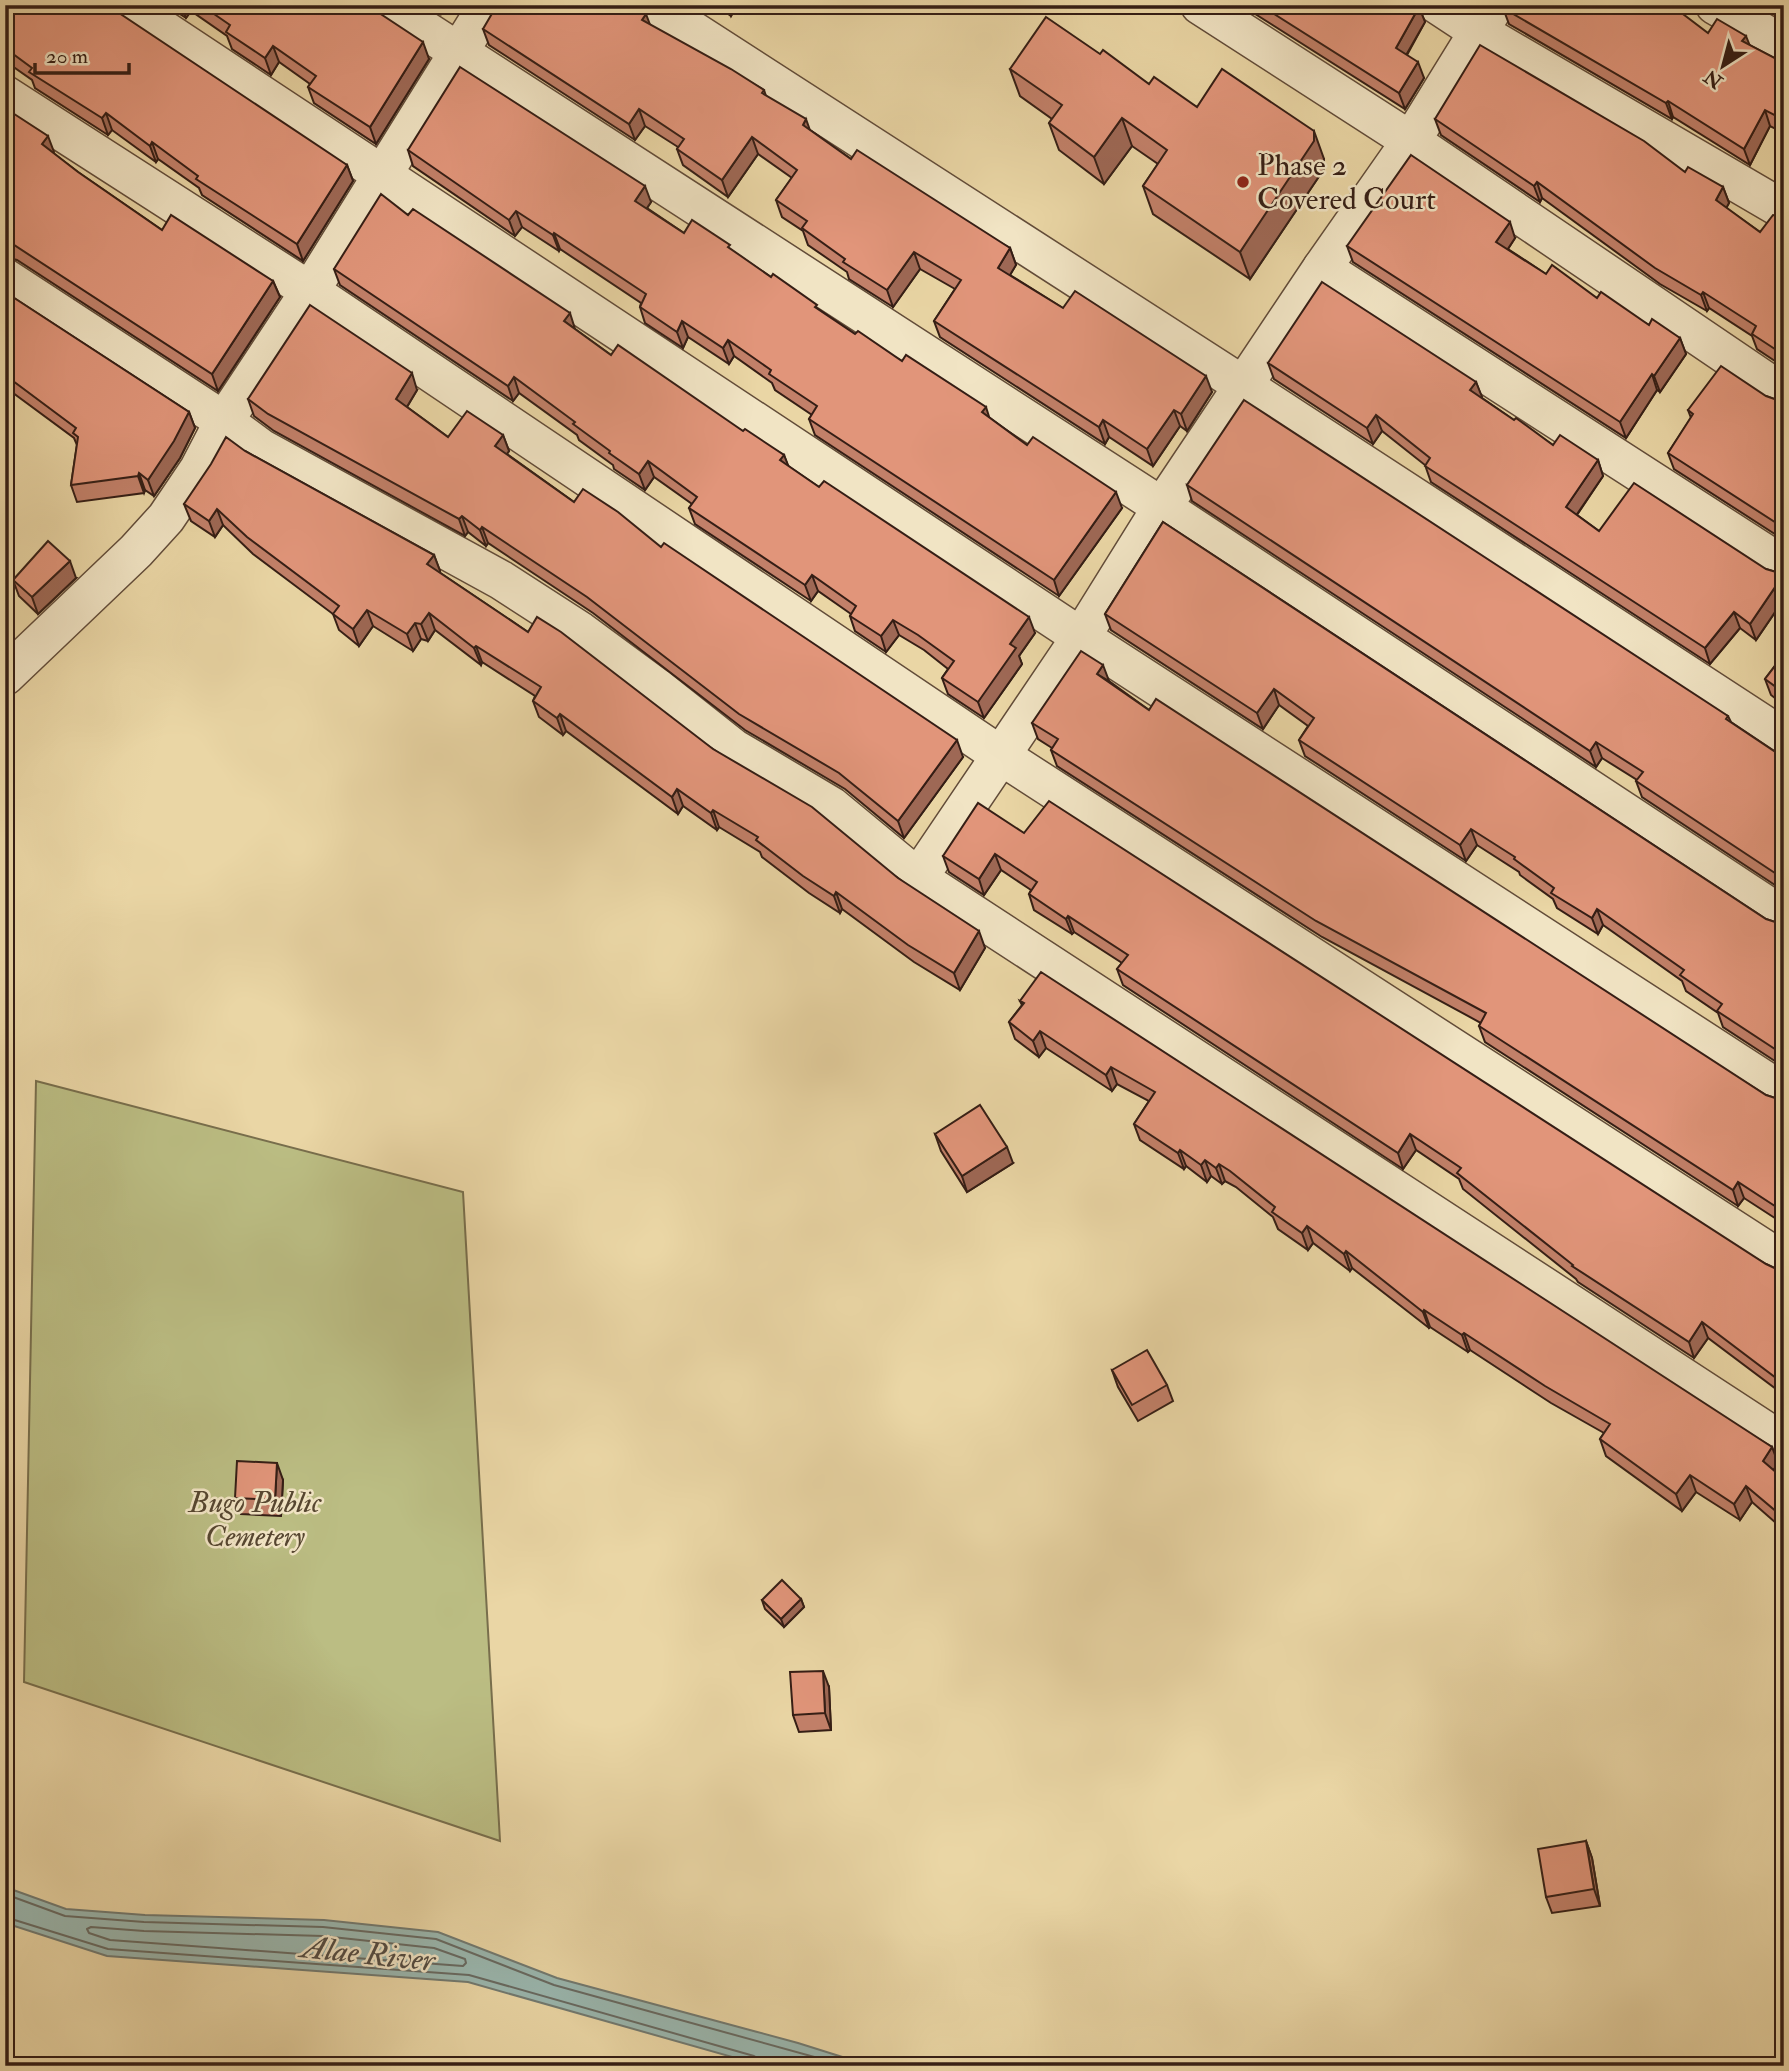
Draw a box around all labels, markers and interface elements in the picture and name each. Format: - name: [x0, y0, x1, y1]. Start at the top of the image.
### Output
- scale bar: [35, 32, 130, 76]
- north arrow: [1688, 32, 1758, 102]
- text: 20 m: [46, 43, 88, 70]
- text: N: [1699, 64, 1728, 94]
- place label: Phase 2 Covered Court: [1257, 147, 1436, 218]
- marker: Phase 2 Covered Court: [1235, 174, 1251, 190]
- park label: Bugo Public Cemetery: [187, 1484, 322, 1555]
- water label: Alae River: [296, 1927, 439, 1981]

